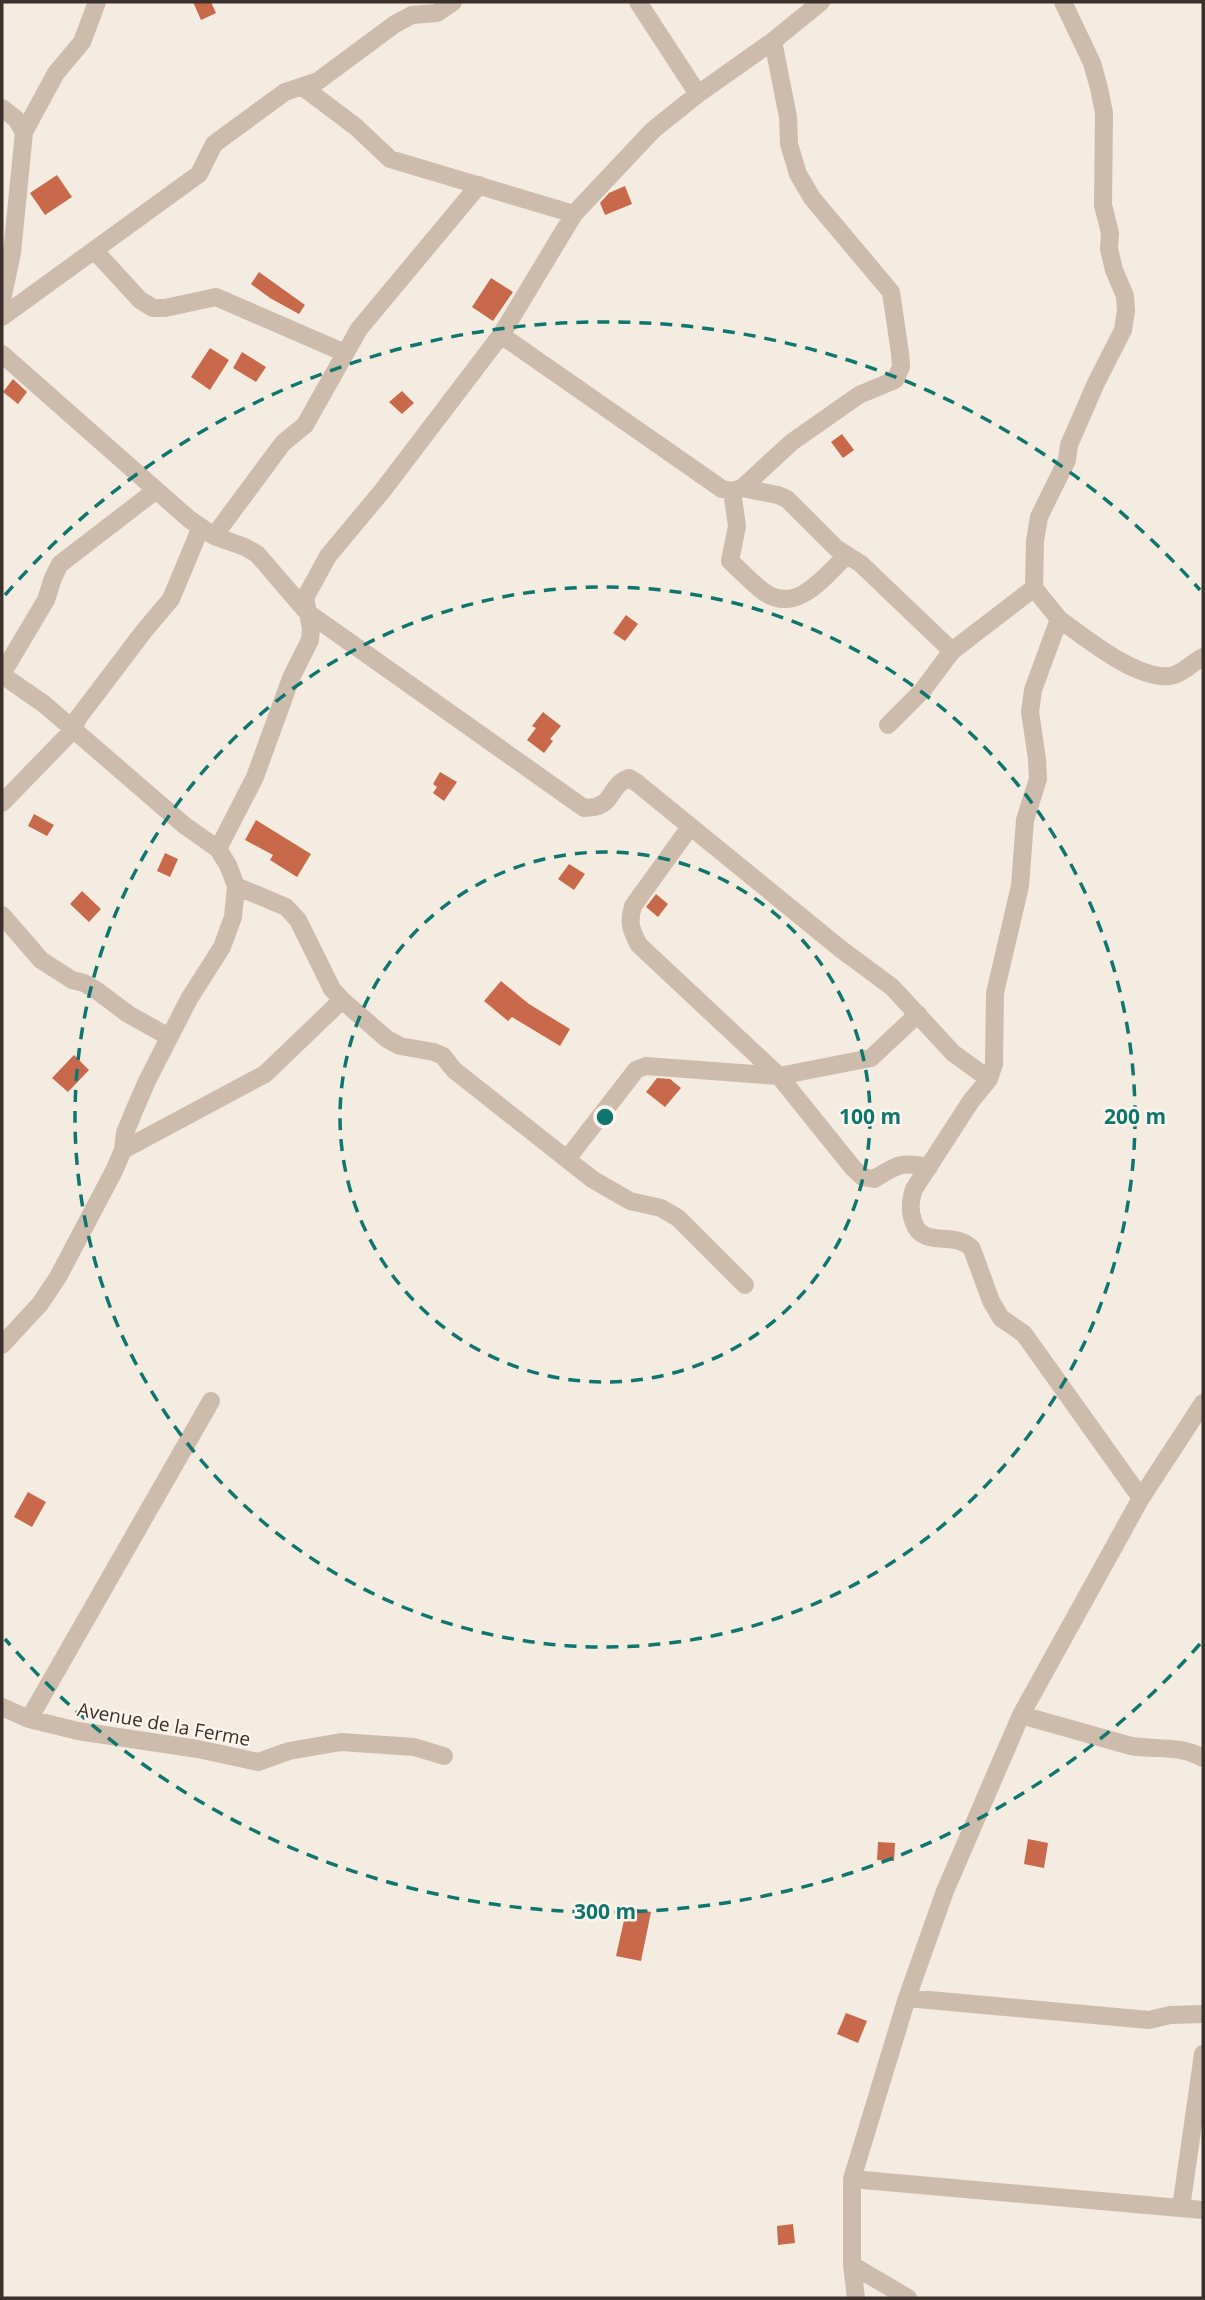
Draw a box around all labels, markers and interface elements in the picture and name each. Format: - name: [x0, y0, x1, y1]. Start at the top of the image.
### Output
- text: 100 m: [839, 1102, 901, 1130]
- text: 200 m: [1104, 1102, 1166, 1130]
- centre of rings: [593, 1105, 617, 1129]
- street label: Avenue de la Ferme: [76, 1696, 252, 1752]
- text: 300 m: [574, 1897, 636, 1925]

